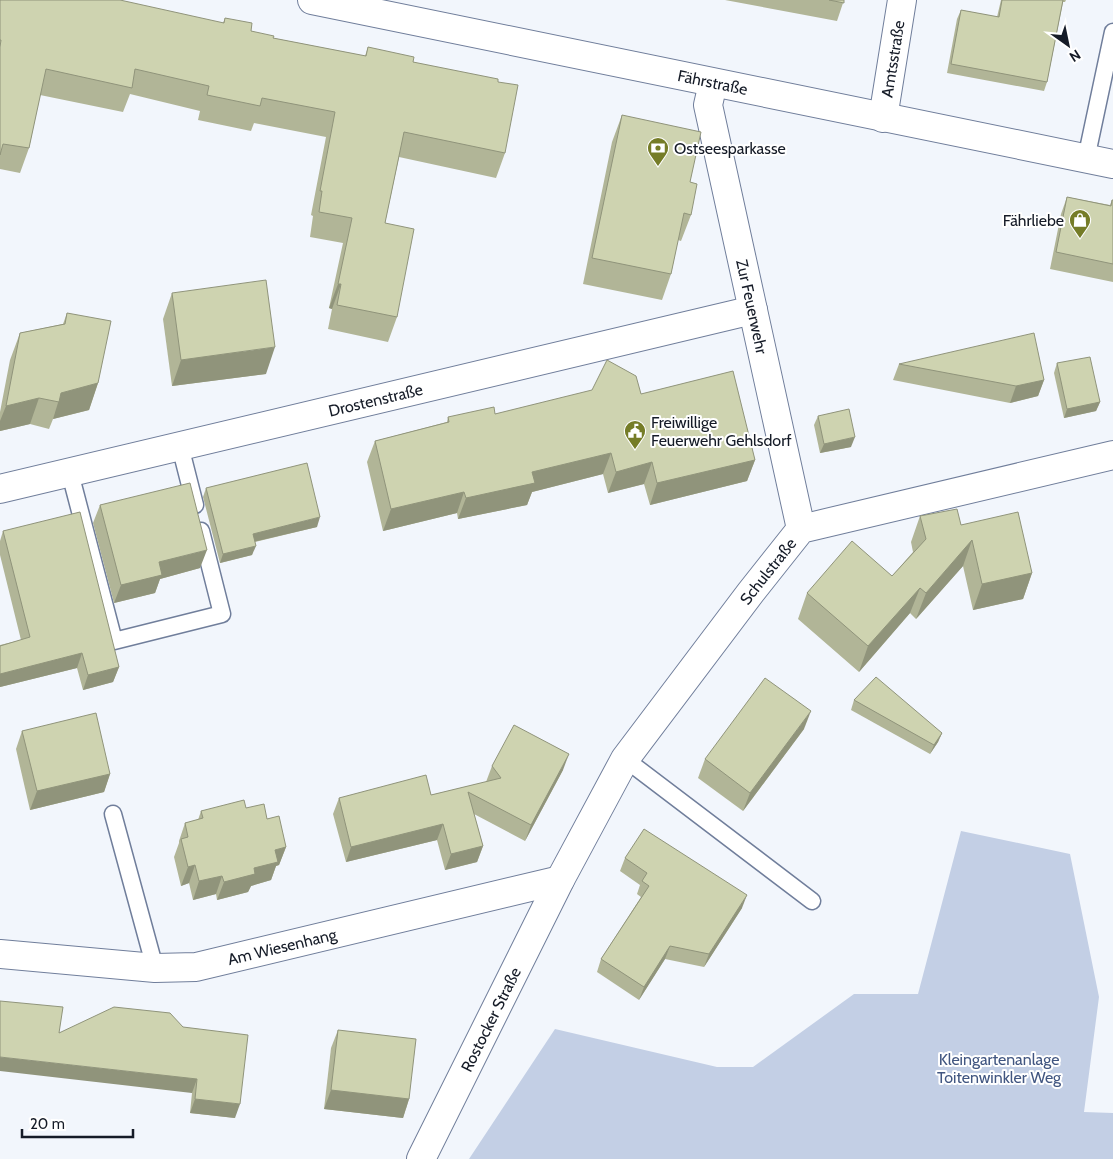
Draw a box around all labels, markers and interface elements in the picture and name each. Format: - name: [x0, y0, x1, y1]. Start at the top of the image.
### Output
- street label: Amtsstraße: [877, 19, 908, 99]
- north arrow: [1043, 20, 1093, 70]
- text: N: [1066, 46, 1084, 66]
- street label: Fährstraße: [676, 66, 749, 98]
- bank icon: Ostseesparkasse: [646, 136, 670, 167]
- place label: Ostseesparkasse: [674, 139, 786, 158]
- shop icon: Fährliebe: [1068, 208, 1092, 239]
- place label: Fährliebe: [1003, 211, 1064, 230]
- street label: Zur Feuerwehr: [733, 258, 772, 357]
- street label: Drostenstraße: [326, 379, 425, 420]
- place label: Freiwillige Feuerwehr Gehlsdorf: [651, 413, 792, 450]
- public building icon: Freiwillige Feuerwehr Gehlsdorf: [623, 419, 647, 450]
- street label: Schulstraße: [736, 534, 800, 608]
- street label: Am Wiesenhang: [226, 924, 339, 969]
- street label: Rostocker Straße: [457, 964, 525, 1075]
- park label: Kleingartenanlage Toitenwinkler Weg: [937, 1050, 1062, 1087]
- scale bar: [22, 1106, 134, 1138]
- text: 20 m: [30, 1115, 65, 1133]

